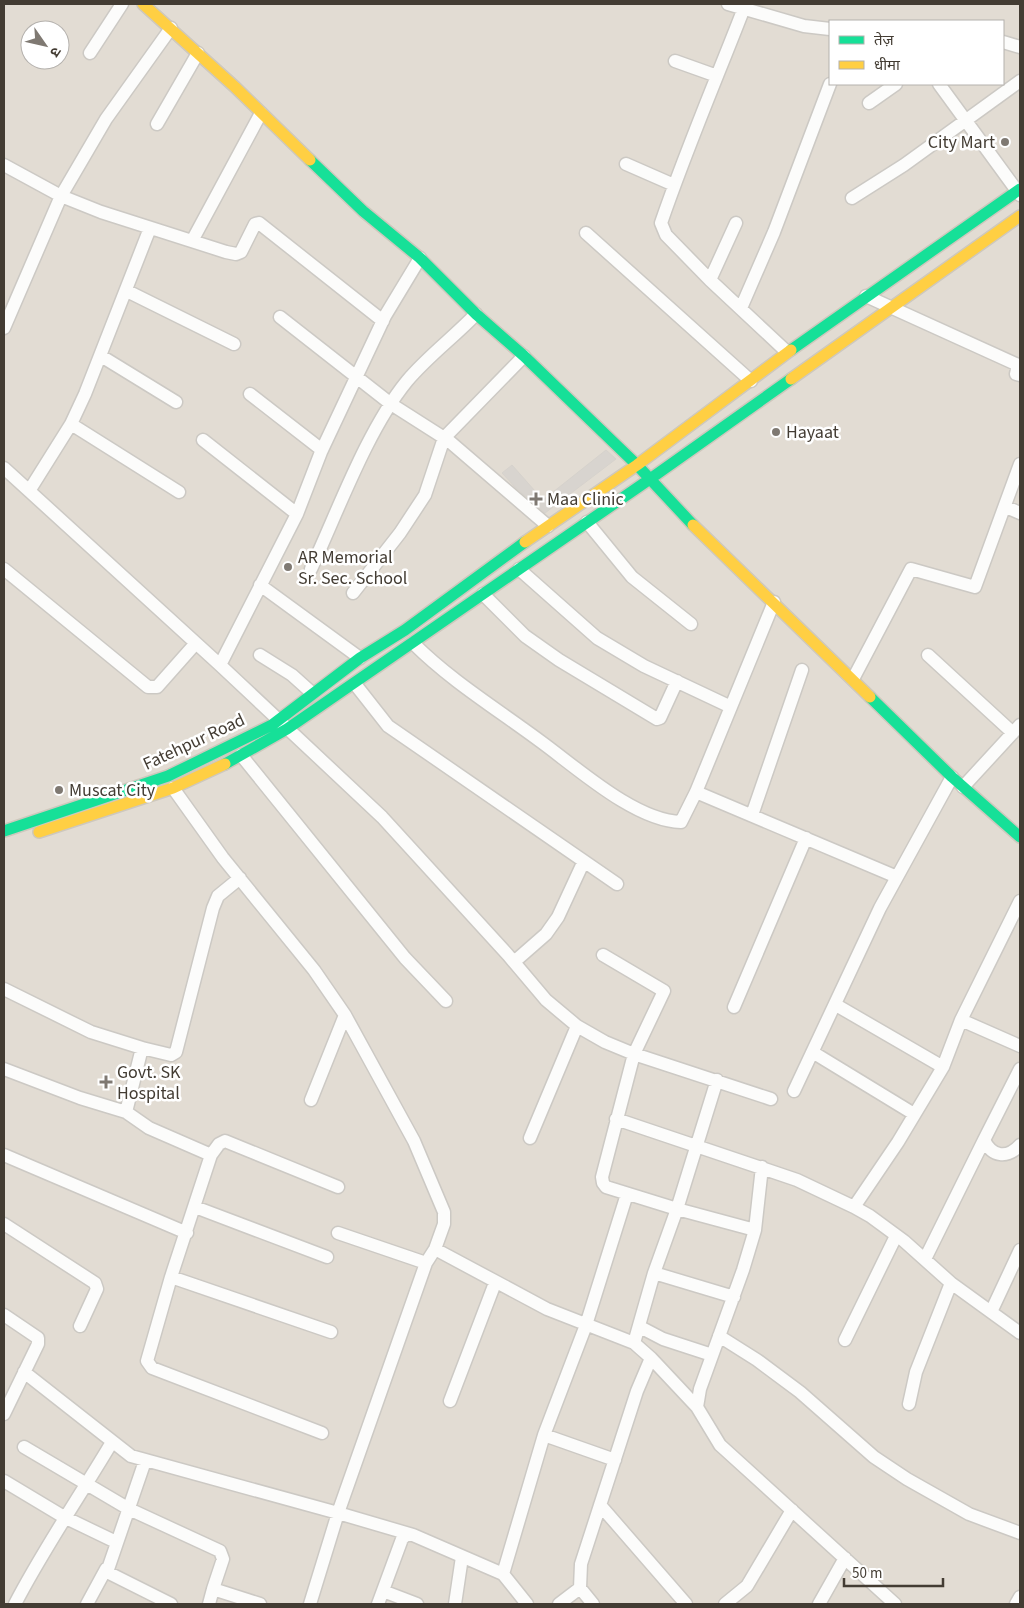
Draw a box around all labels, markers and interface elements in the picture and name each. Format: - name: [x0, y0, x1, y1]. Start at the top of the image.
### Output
- north arrow: [20, 20, 70, 70]
- legend: [829, 20, 1004, 85]
- text: तेज़: [874, 30, 895, 51]
- text: उ: [44, 43, 66, 61]
- text: धीमा: [874, 55, 901, 76]
- place label: City Mart: [928, 130, 995, 155]
- marker: City Mart: [999, 136, 1011, 148]
- place label: Hayaat: [786, 420, 839, 445]
- marker: Hayaat: [770, 426, 782, 438]
- place label: Maa Clinic: [547, 487, 624, 512]
- marker: Maa Clinic: [529, 492, 543, 506]
- place label: AR Memorial Sr. Sec. School: [298, 545, 407, 591]
- marker: AR Memorial Sr. Sec. School: [282, 561, 294, 573]
- street label: Fatehpur Road: [139, 707, 249, 777]
- place label: Muscat City: [69, 778, 156, 803]
- marker: Muscat City: [53, 784, 65, 796]
- place label: Govt. SK Hospital: [117, 1060, 181, 1106]
- marker: Govt. SK Hospital: [99, 1075, 113, 1089]
- scale bar: [844, 1556, 943, 1588]
- text: 50 m: [852, 1563, 882, 1584]

